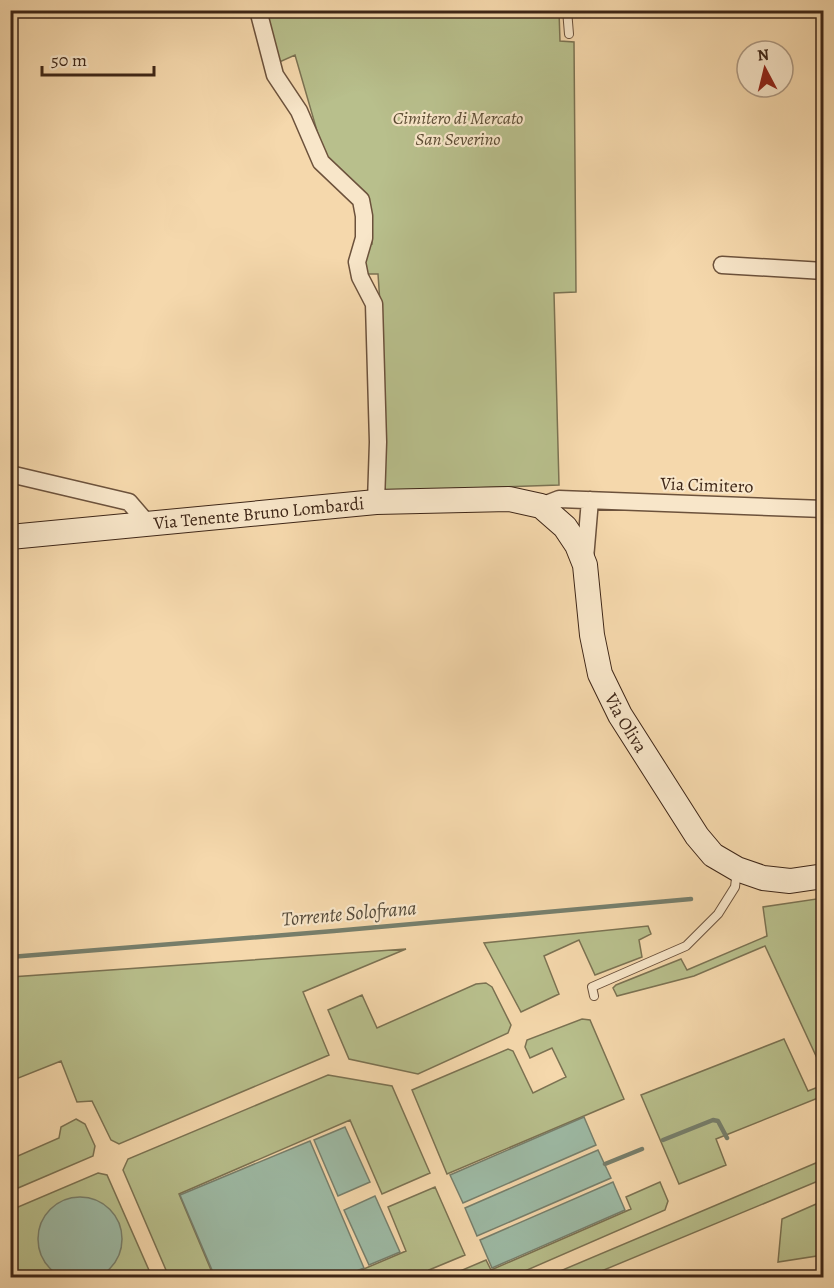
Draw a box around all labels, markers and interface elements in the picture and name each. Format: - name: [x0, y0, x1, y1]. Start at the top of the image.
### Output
- scale bar: [42, 39, 154, 77]
- north arrow: [735, 39, 795, 99]
- text: N: [756, 43, 771, 67]
- text: 50 m: [51, 48, 87, 72]
- park label: Cimitero di Mercato San Severino: [393, 106, 523, 151]
- street label: Via Cimitero: [659, 471, 754, 499]
- street label: Via Tenente Bruno Lombardi: [152, 491, 365, 535]
- street label: Via Oliva: [599, 688, 653, 758]
- water label: Torrente Solofrana: [280, 894, 418, 933]

